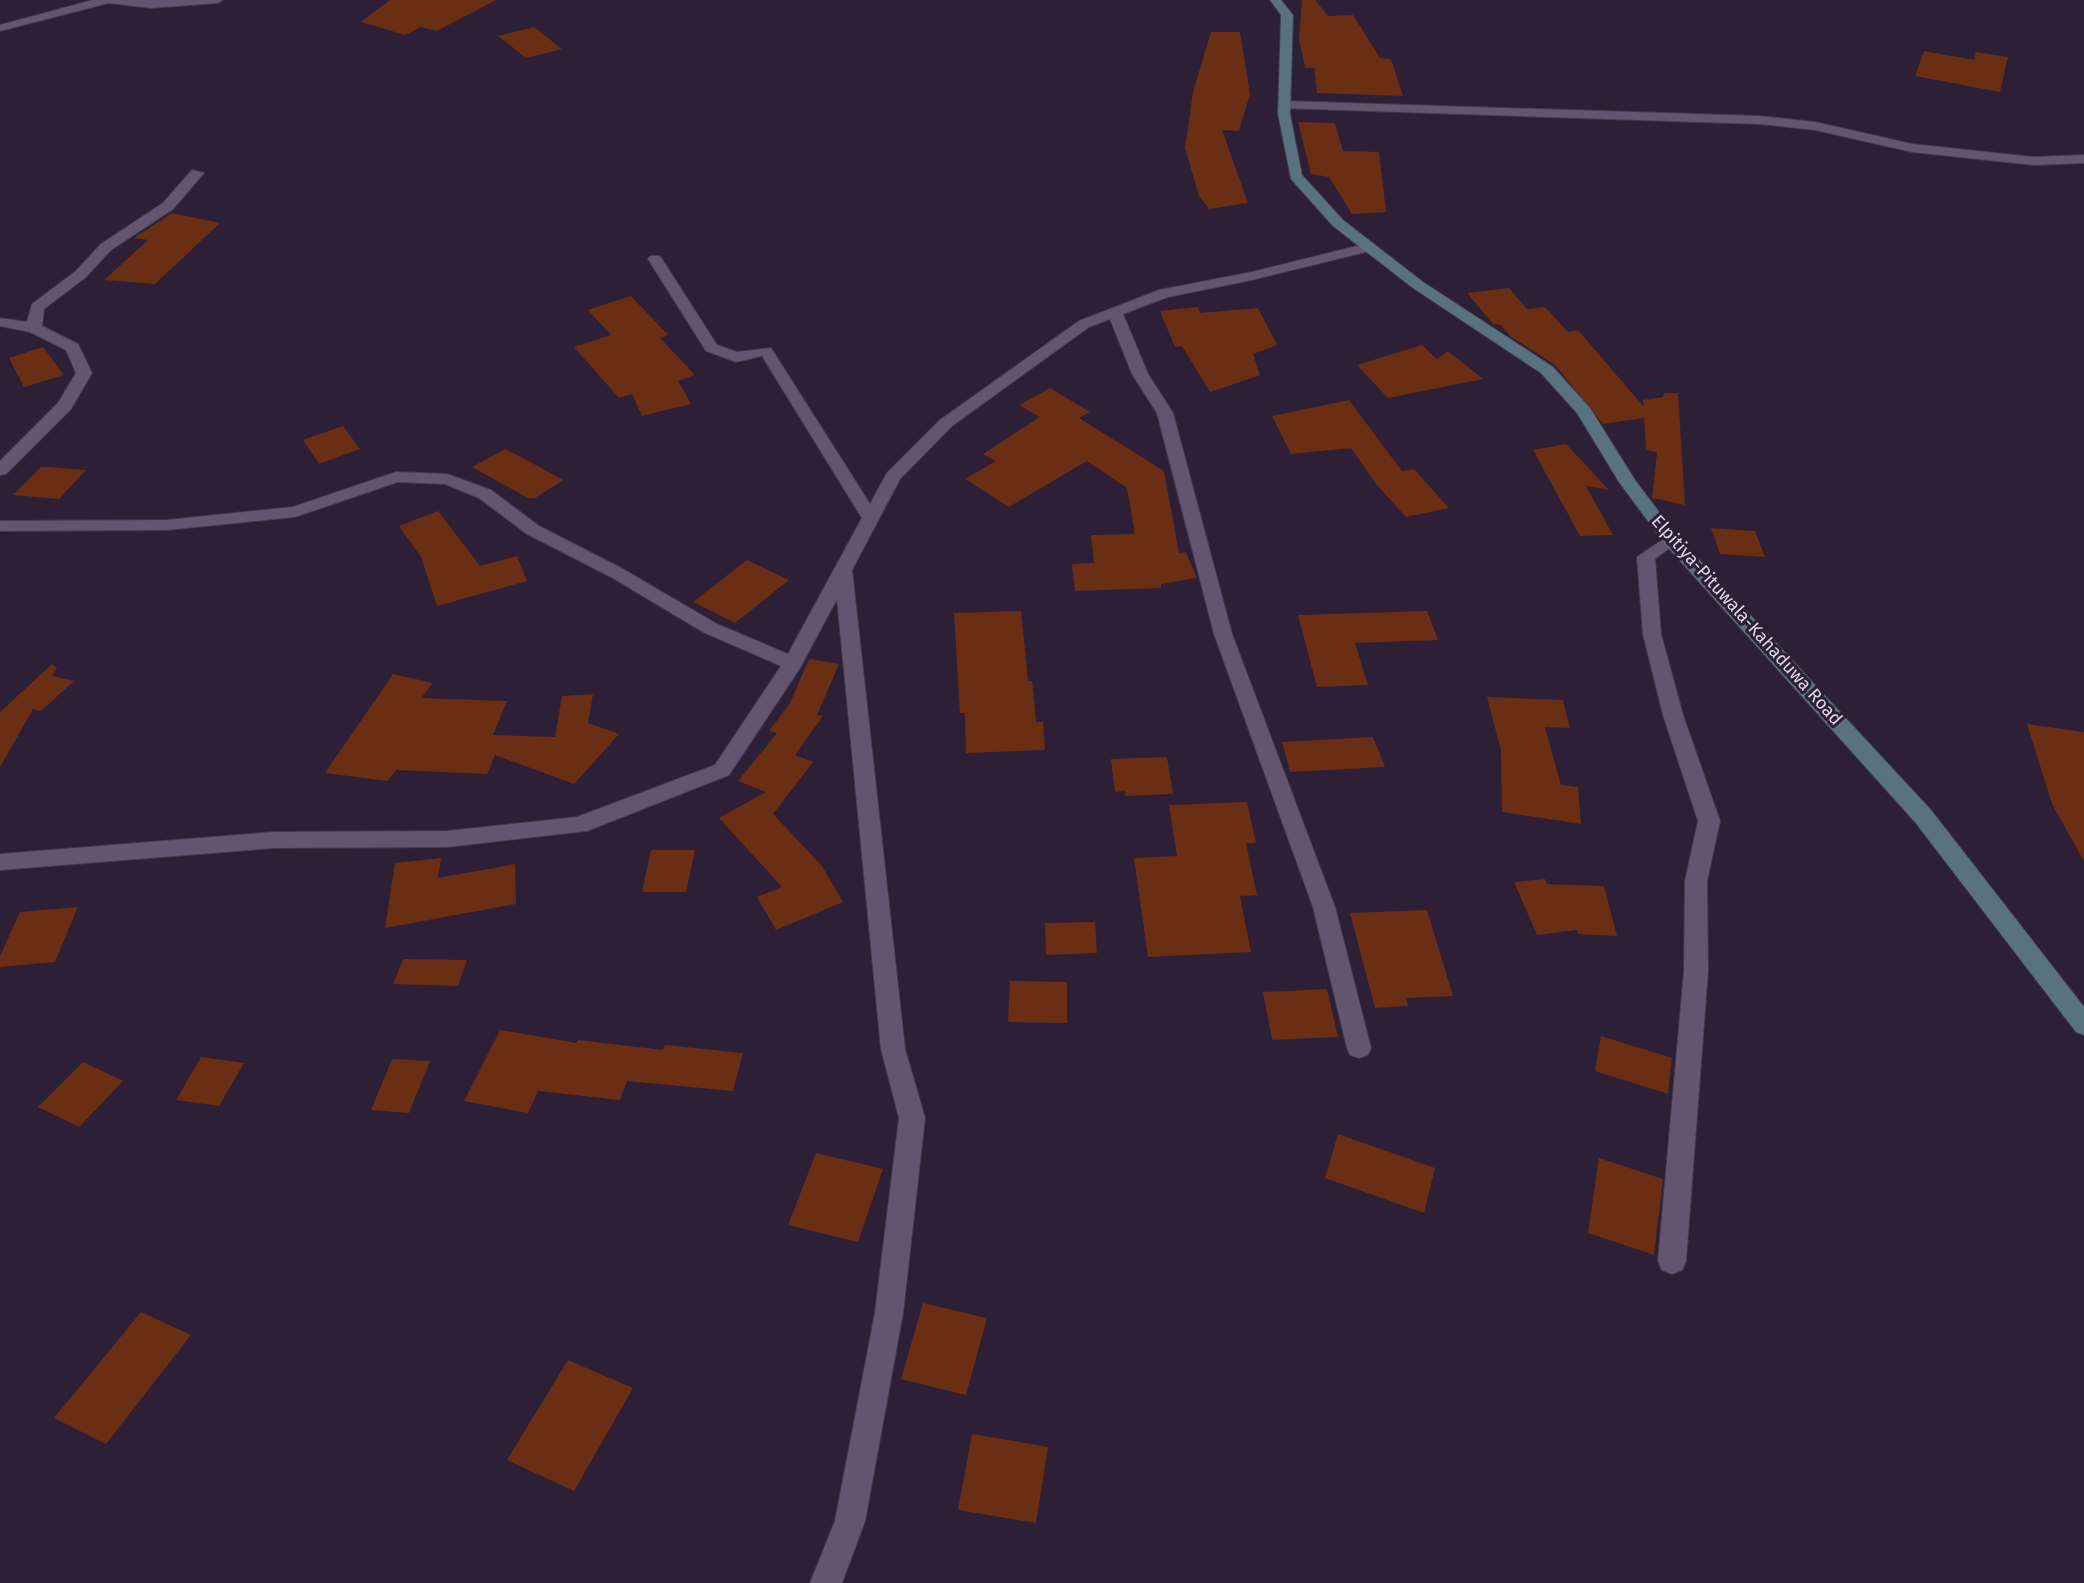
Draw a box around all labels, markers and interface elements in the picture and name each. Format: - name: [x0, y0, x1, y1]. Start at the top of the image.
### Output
- street label: Elpitiya-Pituwala-Kahaduwa Road: [1647, 510, 1847, 730]

